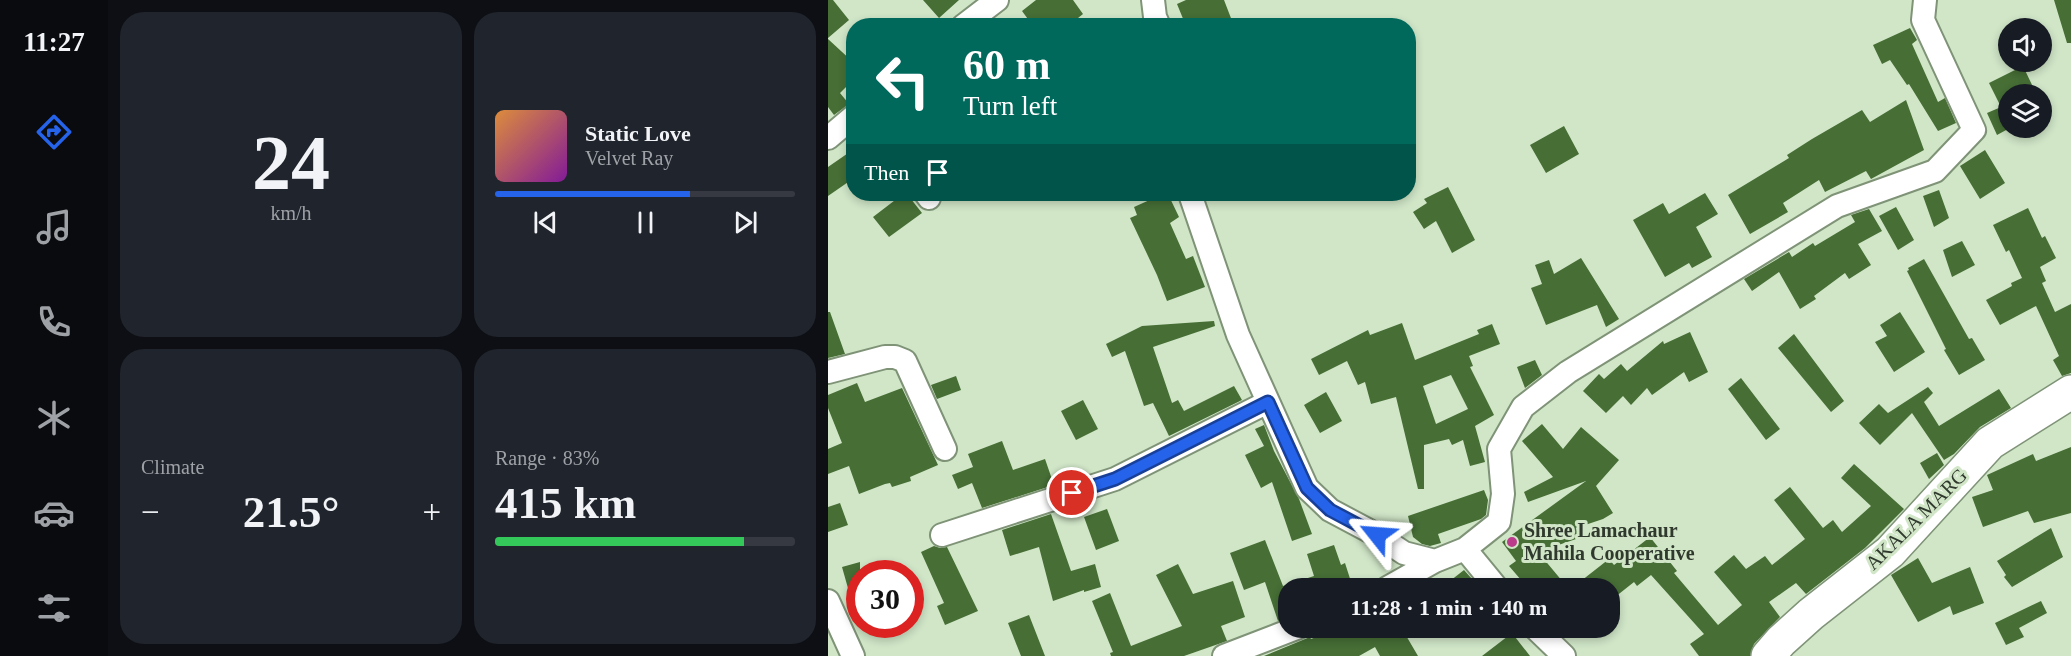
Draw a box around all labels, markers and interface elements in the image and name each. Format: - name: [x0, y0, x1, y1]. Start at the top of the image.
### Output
- map controls: [1998, 18, 2052, 138]
- button: sound: [1998, 18, 2052, 72]
- text: 11:27: [23, 27, 85, 57]
- icon: left: [864, 42, 942, 120]
- text: 60 m: [963, 42, 1051, 88]
- button: layers: [1998, 84, 2052, 138]
- text: Turn left: [963, 91, 1057, 121]
- icon: directions: [33, 111, 75, 153]
- text: 24: [252, 119, 330, 206]
- text: Static Love: [585, 121, 691, 146]
- text: Velvet Ray: [585, 147, 673, 169]
- icon: arrive: [921, 156, 954, 189]
- text: Then: [864, 160, 909, 185]
- text: km/h: [270, 202, 312, 224]
- icon: music: [33, 206, 75, 248]
- icon: previous: [529, 206, 562, 239]
- icon: pause: [629, 206, 662, 239]
- icon: next: [729, 206, 762, 239]
- icon: phone: [33, 301, 75, 343]
- icon: climate: [33, 397, 75, 439]
- text: Range · 83%: [495, 447, 599, 469]
- text: Climate: [141, 456, 204, 478]
- street label: AKALA MARG: [1861, 464, 1971, 574]
- pin: [1046, 467, 1097, 518]
- icon: arrive: [1055, 476, 1088, 509]
- text: 415 km: [495, 478, 636, 528]
- text: 21.5°: [243, 487, 339, 537]
- icon: car: [33, 492, 75, 534]
- text: −: [141, 494, 160, 530]
- text: +: [422, 494, 441, 530]
- position arrow: [1345, 503, 1409, 567]
- place label: Shree Lamachaur Mahila Cooperative: [1524, 519, 1695, 565]
- marker: Shree Lamachaur Mahila Cooperative: [1505, 535, 1519, 549]
- speed limit sign: 30: [846, 560, 924, 638]
- icon: filters: [33, 587, 75, 629]
- text: 11:28 · 1 min · 140 m: [1351, 595, 1547, 620]

